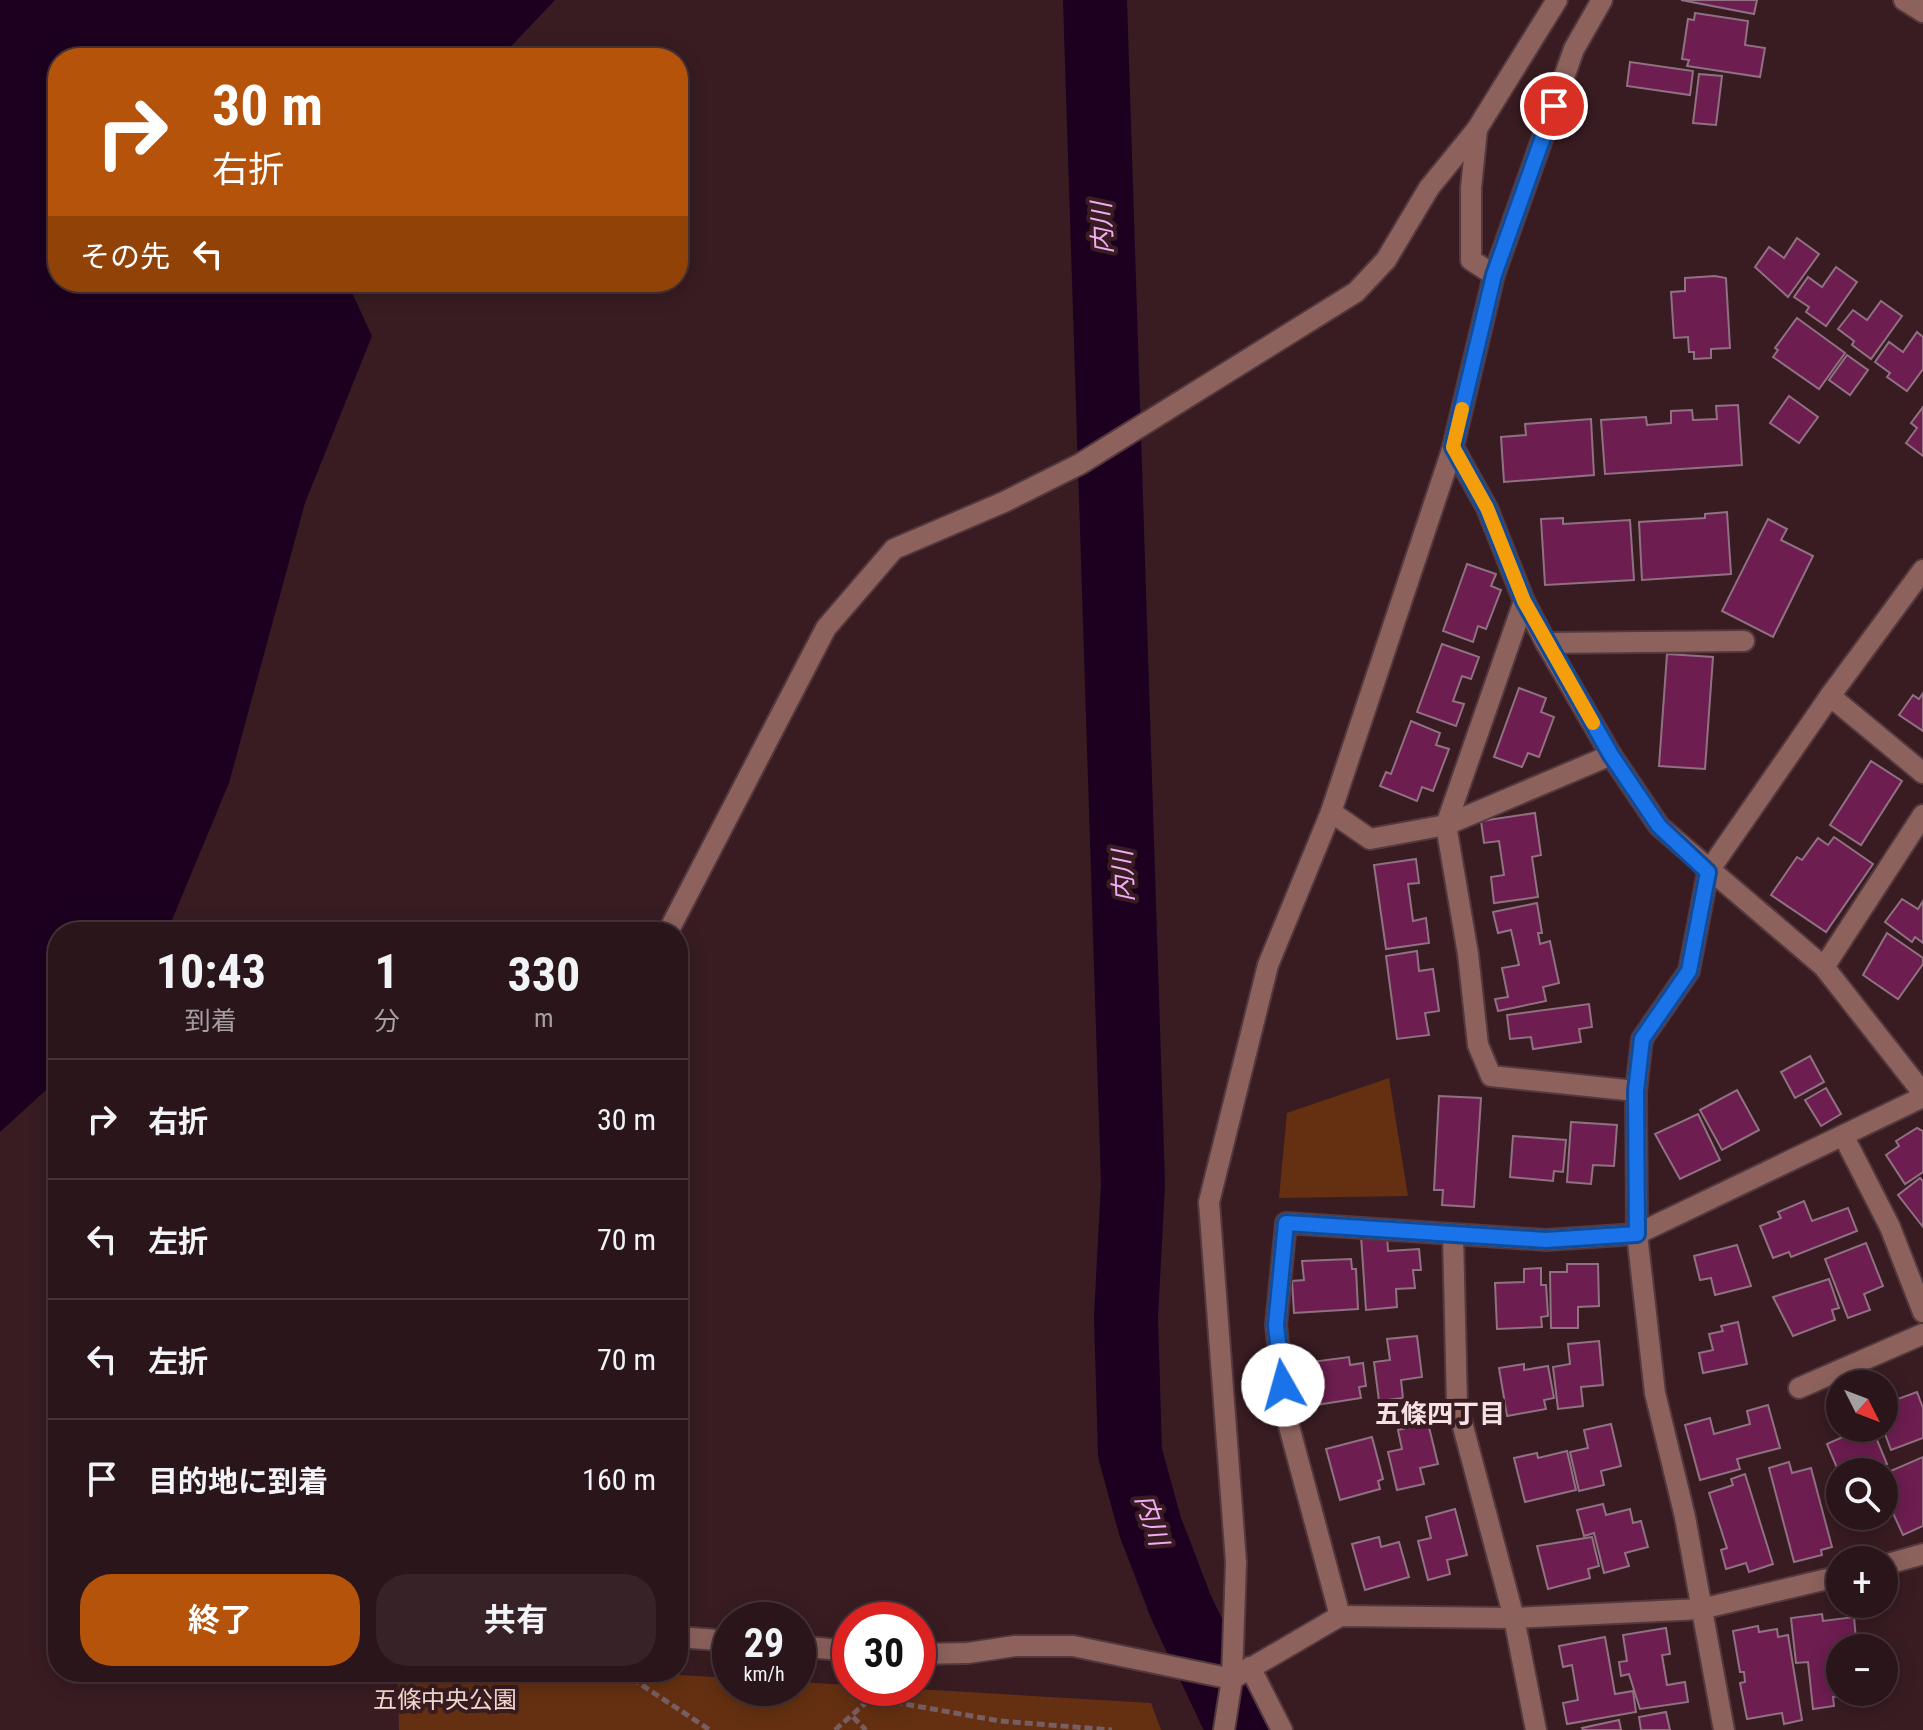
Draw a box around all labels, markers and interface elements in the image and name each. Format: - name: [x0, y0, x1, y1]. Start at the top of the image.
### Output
- pin: [1520, 72, 1588, 140]
- text: 30 m: [212, 73, 323, 139]
- icon: right: [80, 80, 184, 184]
- icon: arrive: [1532, 84, 1576, 128]
- text: 右折: [212, 149, 284, 191]
- water label: 内川: [1086, 199, 1118, 255]
- icon: left: [186, 232, 230, 276]
- text: その先: [80, 239, 170, 274]
- water label: 内川: [1107, 847, 1139, 903]
- text: 10:43: [156, 943, 266, 1000]
- text: 1: [375, 943, 399, 1000]
- text: 330: [507, 946, 580, 1003]
- text: m: [534, 1003, 554, 1033]
- text: 到着: [185, 1006, 237, 1036]
- text: 分: [374, 1006, 400, 1036]
- icon: right: [80, 1097, 124, 1141]
- text: 30 m: [597, 1102, 656, 1137]
- text: 右折: [148, 1104, 208, 1139]
- icon: left: [80, 1217, 124, 1261]
- text: 70 m: [597, 1222, 656, 1257]
- text: 左折: [148, 1224, 208, 1259]
- icon: left: [80, 1337, 124, 1381]
- text: 70 m: [597, 1342, 656, 1377]
- position arrow: [1241, 1343, 1325, 1427]
- text: 左折: [148, 1344, 208, 1379]
- north arrow: [1826, 1370, 1898, 1442]
- map controls: [1826, 1370, 1898, 1706]
- district label: 五條四丁目: [1375, 1399, 1505, 1429]
- icon: arrive: [80, 1457, 124, 1501]
- button: search: [1826, 1458, 1898, 1530]
- text: 160 m: [582, 1462, 656, 1497]
- text: 目的地に到着: [148, 1464, 328, 1499]
- water label: 内川: [1130, 1491, 1175, 1552]
- button: +: [1826, 1546, 1898, 1618]
- button: 終了: [80, 1574, 360, 1666]
- button: 共有: [376, 1574, 656, 1666]
- speed limit sign: 30: [832, 1602, 936, 1706]
- text: 29: [744, 1620, 784, 1667]
- button: −: [1826, 1634, 1898, 1706]
- text: km/h: [743, 1662, 785, 1686]
- park label: 五條中央公園: [373, 1686, 517, 1714]

